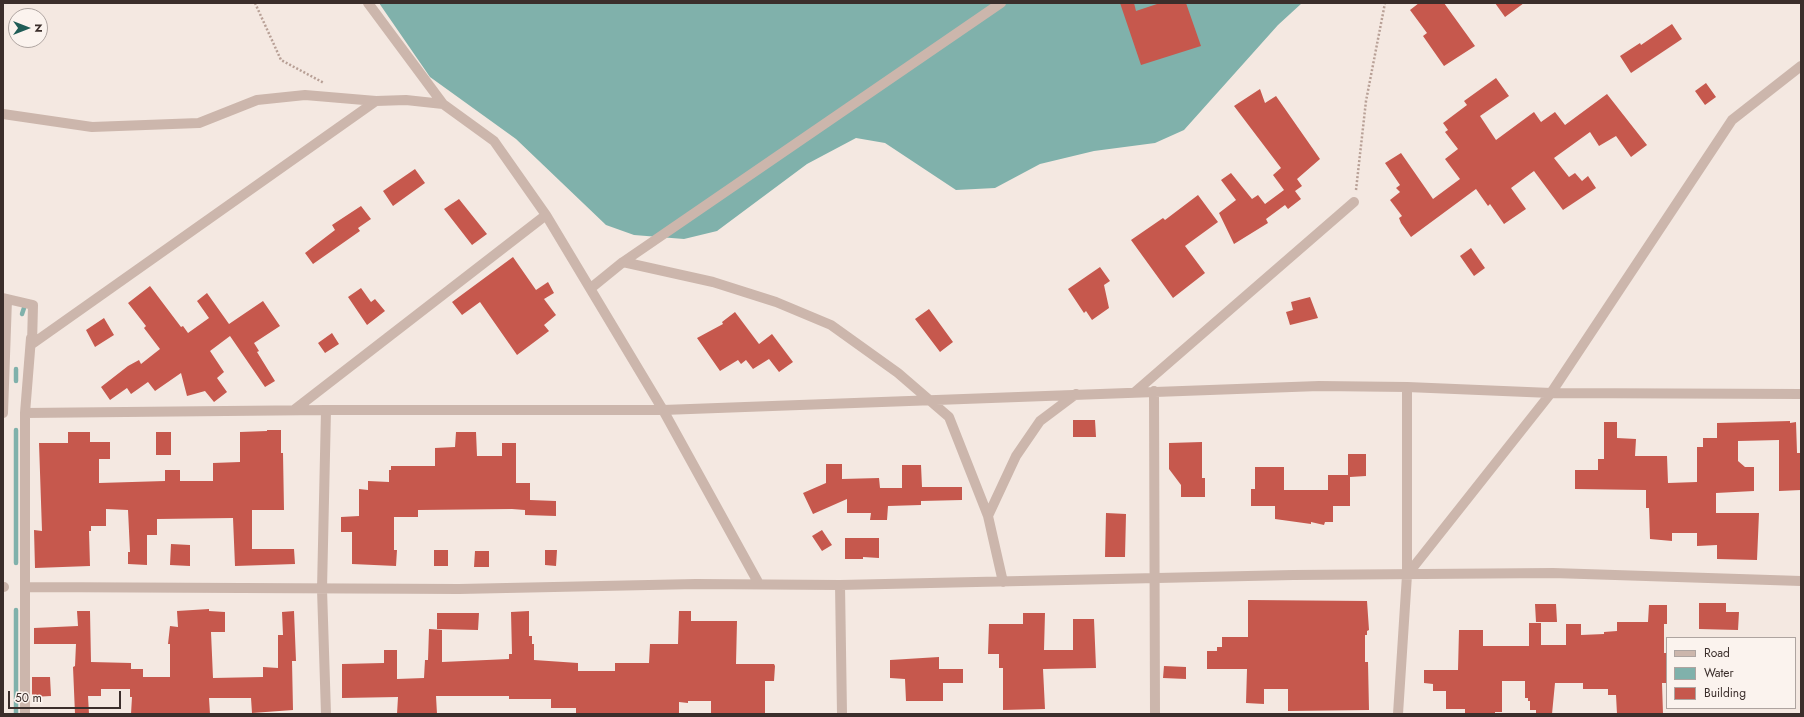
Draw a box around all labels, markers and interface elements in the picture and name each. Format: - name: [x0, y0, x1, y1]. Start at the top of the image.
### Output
- north arrow: [8, 8, 48, 48]
- text: N: [31, 24, 47, 32]
- legend: [1666, 637, 1796, 709]
- text: Road: [1704, 644, 1730, 662]
- text: Water: [1704, 664, 1734, 682]
- scale bar: [10, 683, 123, 709]
- text: Building: [1704, 684, 1746, 702]
- text: 50 m: [15, 689, 42, 707]

